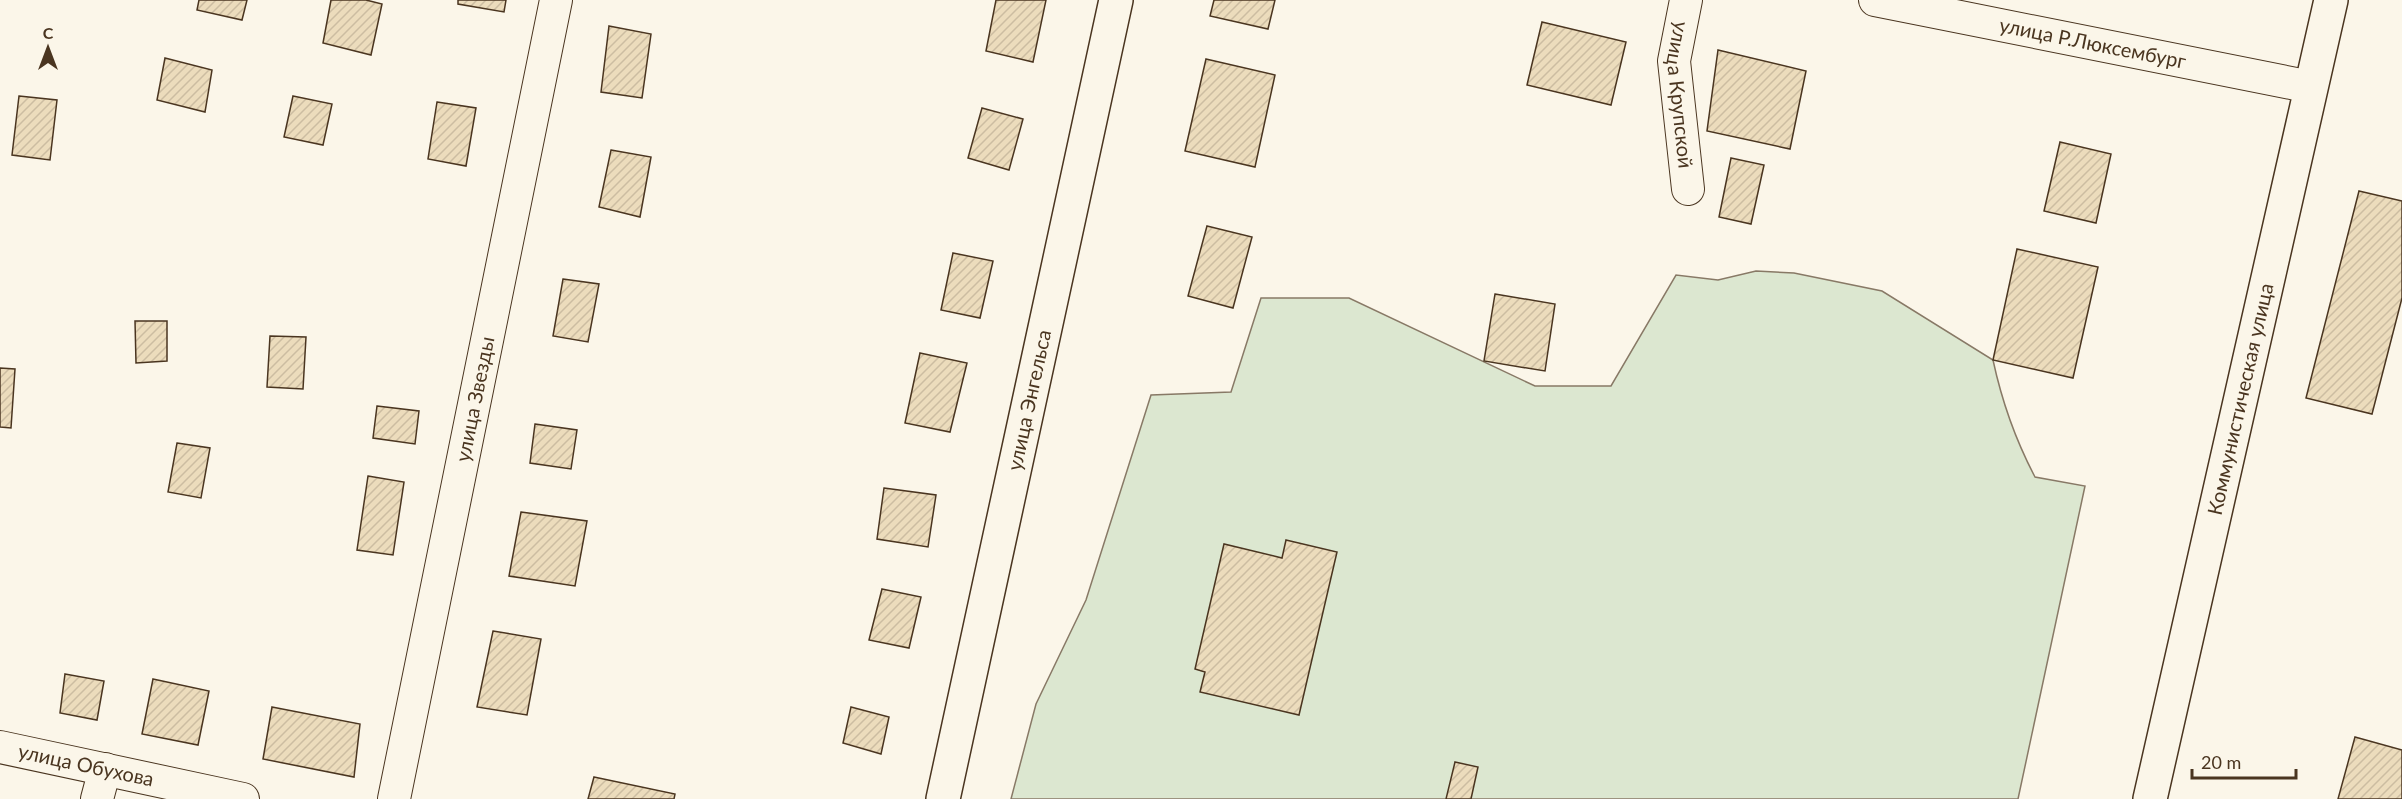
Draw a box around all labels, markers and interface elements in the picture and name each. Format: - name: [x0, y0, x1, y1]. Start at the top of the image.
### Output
- street label: улица Р.Люксембург: [1998, 12, 2188, 73]
- north arrow: [18, 18, 78, 78]
- street label: улица Крупской: [1662, 19, 1699, 169]
- text: С: [43, 23, 54, 42]
- street label: Коммунистическая улица: [2202, 281, 2277, 517]
- street label: улица Энгельса: [1001, 327, 1055, 473]
- street label: улица Звезды: [450, 334, 499, 464]
- street label: улица Обухова: [16, 738, 156, 791]
- scale bar: [2192, 742, 2296, 780]
- text: 20 m: [2201, 751, 2241, 773]

